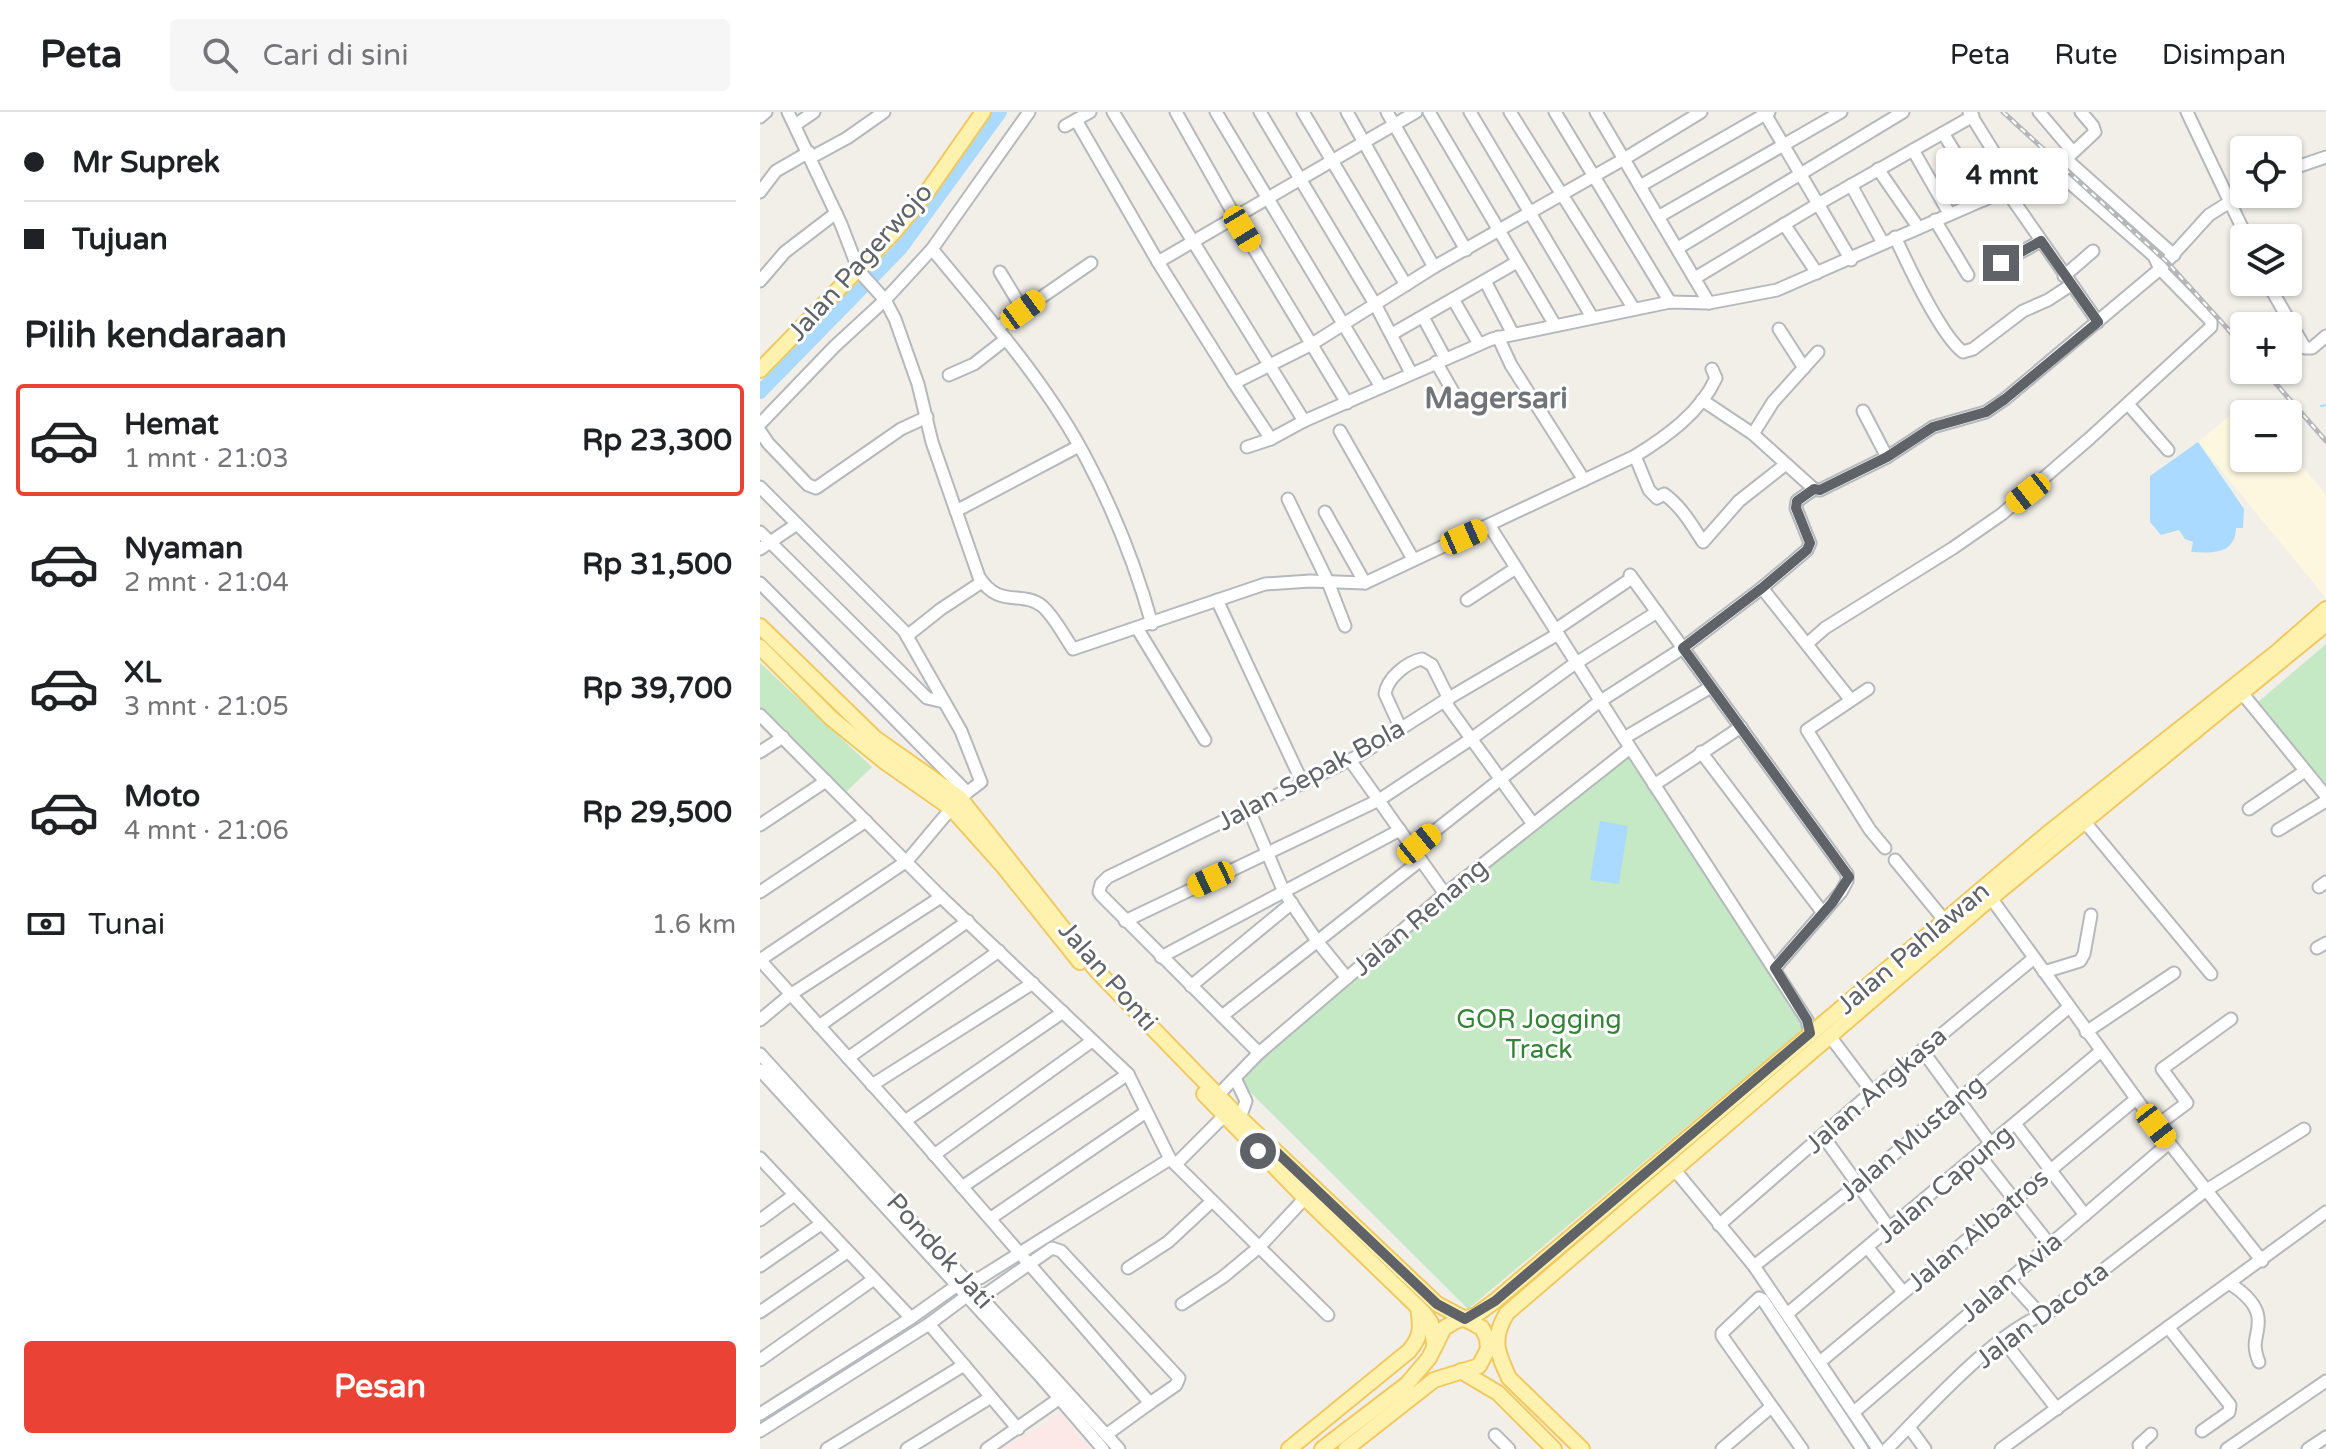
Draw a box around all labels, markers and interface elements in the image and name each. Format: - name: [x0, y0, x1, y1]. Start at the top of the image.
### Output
- search box: [170, 19, 730, 91]
- text: Peta: [40, 32, 122, 78]
- icon: search: [198, 33, 242, 77]
- text: Cari di sini: [262, 37, 409, 74]
- text: Peta: [1950, 38, 2010, 72]
- text: Rute: [2054, 38, 2118, 72]
- text: Disimpan: [2162, 38, 2286, 72]
- map controls: [2230, 136, 2302, 472]
- button: locate: [2230, 136, 2302, 208]
- text: Mr Suprek: [72, 144, 220, 181]
- callout: 4 mnt: [1935, 147, 2067, 203]
- text: 4 mnt: [1966, 160, 2038, 191]
- street label: Jalan Pagerwojo: [781, 177, 939, 347]
- car: [1219, 202, 1265, 256]
- text: Tujuan: [72, 221, 168, 258]
- button: layers: [2230, 224, 2302, 296]
- route end: [1983, 245, 2019, 281]
- car: [997, 286, 1049, 334]
- button: +: [2230, 312, 2302, 384]
- text: Pilih kendaraan: [24, 314, 287, 357]
- district label: Magersari: [1424, 380, 1568, 417]
- button: −: [2230, 400, 2302, 472]
- icon: car: [28, 404, 100, 476]
- text: Hemat: [124, 406, 219, 443]
- text: Rp 23,300: [582, 422, 732, 459]
- text: 1 mnt · 21:03: [124, 443, 289, 474]
- car: [2002, 469, 2054, 517]
- car: [1437, 516, 1491, 558]
- icon: car: [28, 528, 100, 600]
- text: Nyaman: [124, 530, 243, 567]
- text: Rp 31,500: [582, 546, 732, 583]
- text: 2 mnt · 21:04: [124, 567, 289, 598]
- icon: car: [28, 652, 100, 724]
- text: XL: [124, 654, 161, 691]
- text: Rp 39,700: [582, 670, 732, 707]
- text: 3 mnt · 21:05: [124, 691, 289, 722]
- street label: Jalan Sepak Bola: [1212, 713, 1410, 837]
- icon: car: [28, 776, 100, 848]
- text: Moto: [124, 778, 200, 815]
- text: Rp 29,500: [582, 794, 732, 831]
- text: 4 mnt · 21:06: [124, 815, 289, 846]
- car: [1393, 820, 1445, 868]
- street label: Jalan Renang: [1346, 852, 1494, 982]
- car: [1184, 858, 1238, 900]
- street label: Jalan Pahlawan: [1830, 875, 1996, 1021]
- icon: cash: [24, 902, 68, 946]
- text: Tunai: [88, 906, 165, 943]
- text: 1.6 km: [652, 909, 736, 940]
- street label: Jalan Ponti: [1052, 915, 1164, 1037]
- park label: GOR Jogging Track: [1456, 1004, 1622, 1065]
- street label: Jalan Angkasa: [1799, 1020, 1953, 1160]
- street label: Jalan Mustang: [1833, 1068, 1991, 1208]
- car: [2132, 1100, 2180, 1152]
- street label: Jalan Capung: [1871, 1118, 2019, 1250]
- route start: [1240, 1133, 1276, 1169]
- street label: Jalan Albatros: [1901, 1162, 2055, 1298]
- street label: Pondok Jati: [880, 1187, 1000, 1315]
- street label: Jalan Avia: [1954, 1225, 2068, 1329]
- street label: Jalan Dacota: [1969, 1255, 2115, 1375]
- button: Pesan: [24, 1341, 736, 1433]

